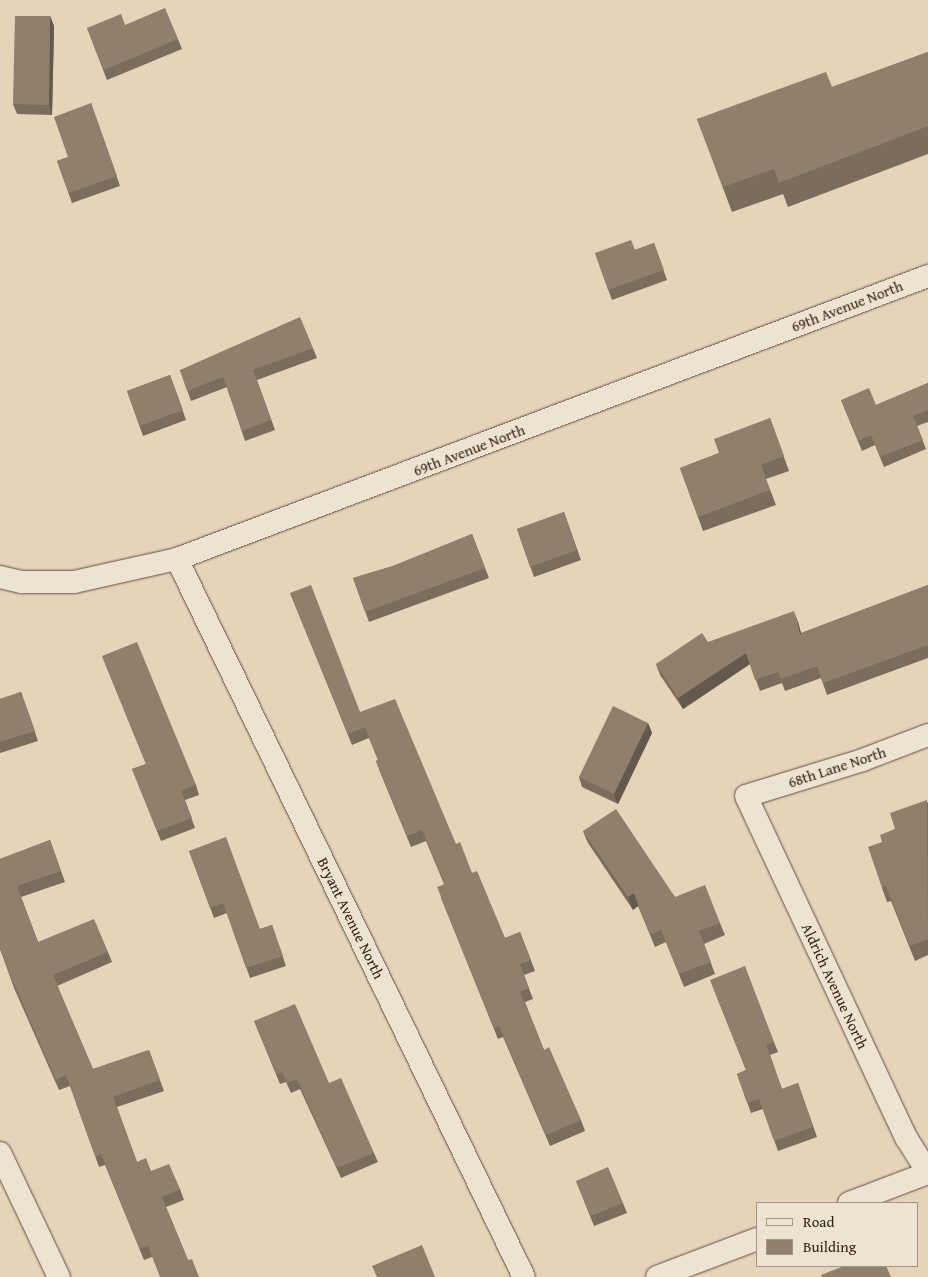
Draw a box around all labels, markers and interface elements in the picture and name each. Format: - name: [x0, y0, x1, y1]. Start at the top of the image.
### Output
- street label: 69th Avenue North: [789, 276, 905, 336]
- street label: 69th Avenue North: [411, 420, 527, 480]
- street label: 68th Lane North: [786, 743, 888, 791]
- street label: Bryant Avenue North: [314, 854, 388, 982]
- street label: Aldrich Avenue North: [798, 920, 872, 1052]
- legend: [756, 1202, 918, 1267]
- text: Road: [803, 1211, 834, 1232]
- text: Building: [803, 1236, 856, 1257]

